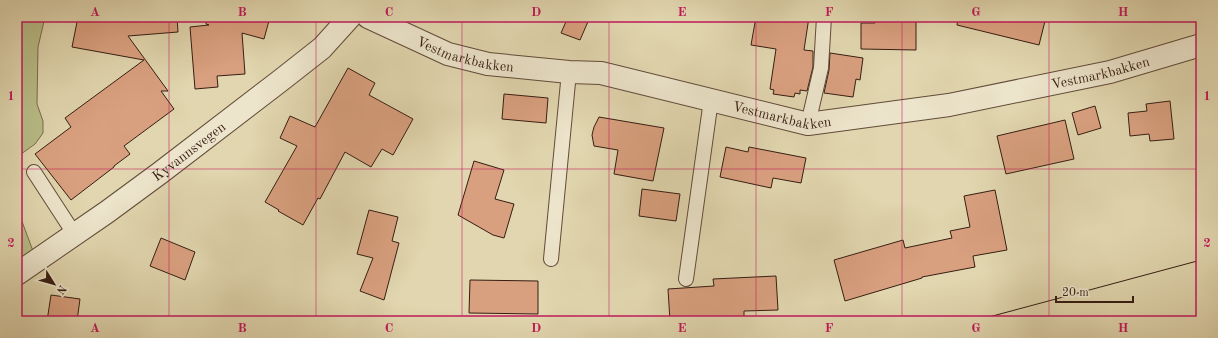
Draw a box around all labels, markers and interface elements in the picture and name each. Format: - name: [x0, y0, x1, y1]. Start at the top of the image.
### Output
- text: A: [90, 6, 100, 19]
- text: B: [237, 6, 247, 19]
- text: C: [385, 6, 393, 19]
- text: D: [531, 6, 541, 19]
- text: E: [678, 6, 687, 19]
- text: F: [825, 6, 834, 19]
- text: G: [971, 6, 981, 19]
- text: H: [1118, 6, 1129, 19]
- street label: Vestmarkbakken: [414, 35, 515, 75]
- street label: Vestmarkbakken: [1050, 55, 1152, 92]
- text: 1: [7, 90, 15, 103]
- text: 1: [1203, 90, 1211, 103]
- street label: Vestmarkbakken: [731, 100, 833, 132]
- street label: Kyvannsvegen: [150, 119, 229, 184]
- text: 2: [7, 237, 15, 250]
- text: 2: [1203, 237, 1211, 250]
- north arrow: [34, 264, 74, 304]
- scale bar: [1056, 278, 1133, 304]
- text: N: [54, 282, 68, 296]
- text: 20 m: [1062, 287, 1089, 299]
- text: A: [90, 322, 100, 335]
- text: B: [237, 322, 247, 335]
- text: C: [385, 322, 393, 335]
- text: D: [531, 322, 541, 335]
- text: E: [678, 322, 687, 335]
- text: F: [825, 322, 834, 335]
- text: G: [971, 322, 981, 335]
- text: H: [1118, 322, 1129, 335]

